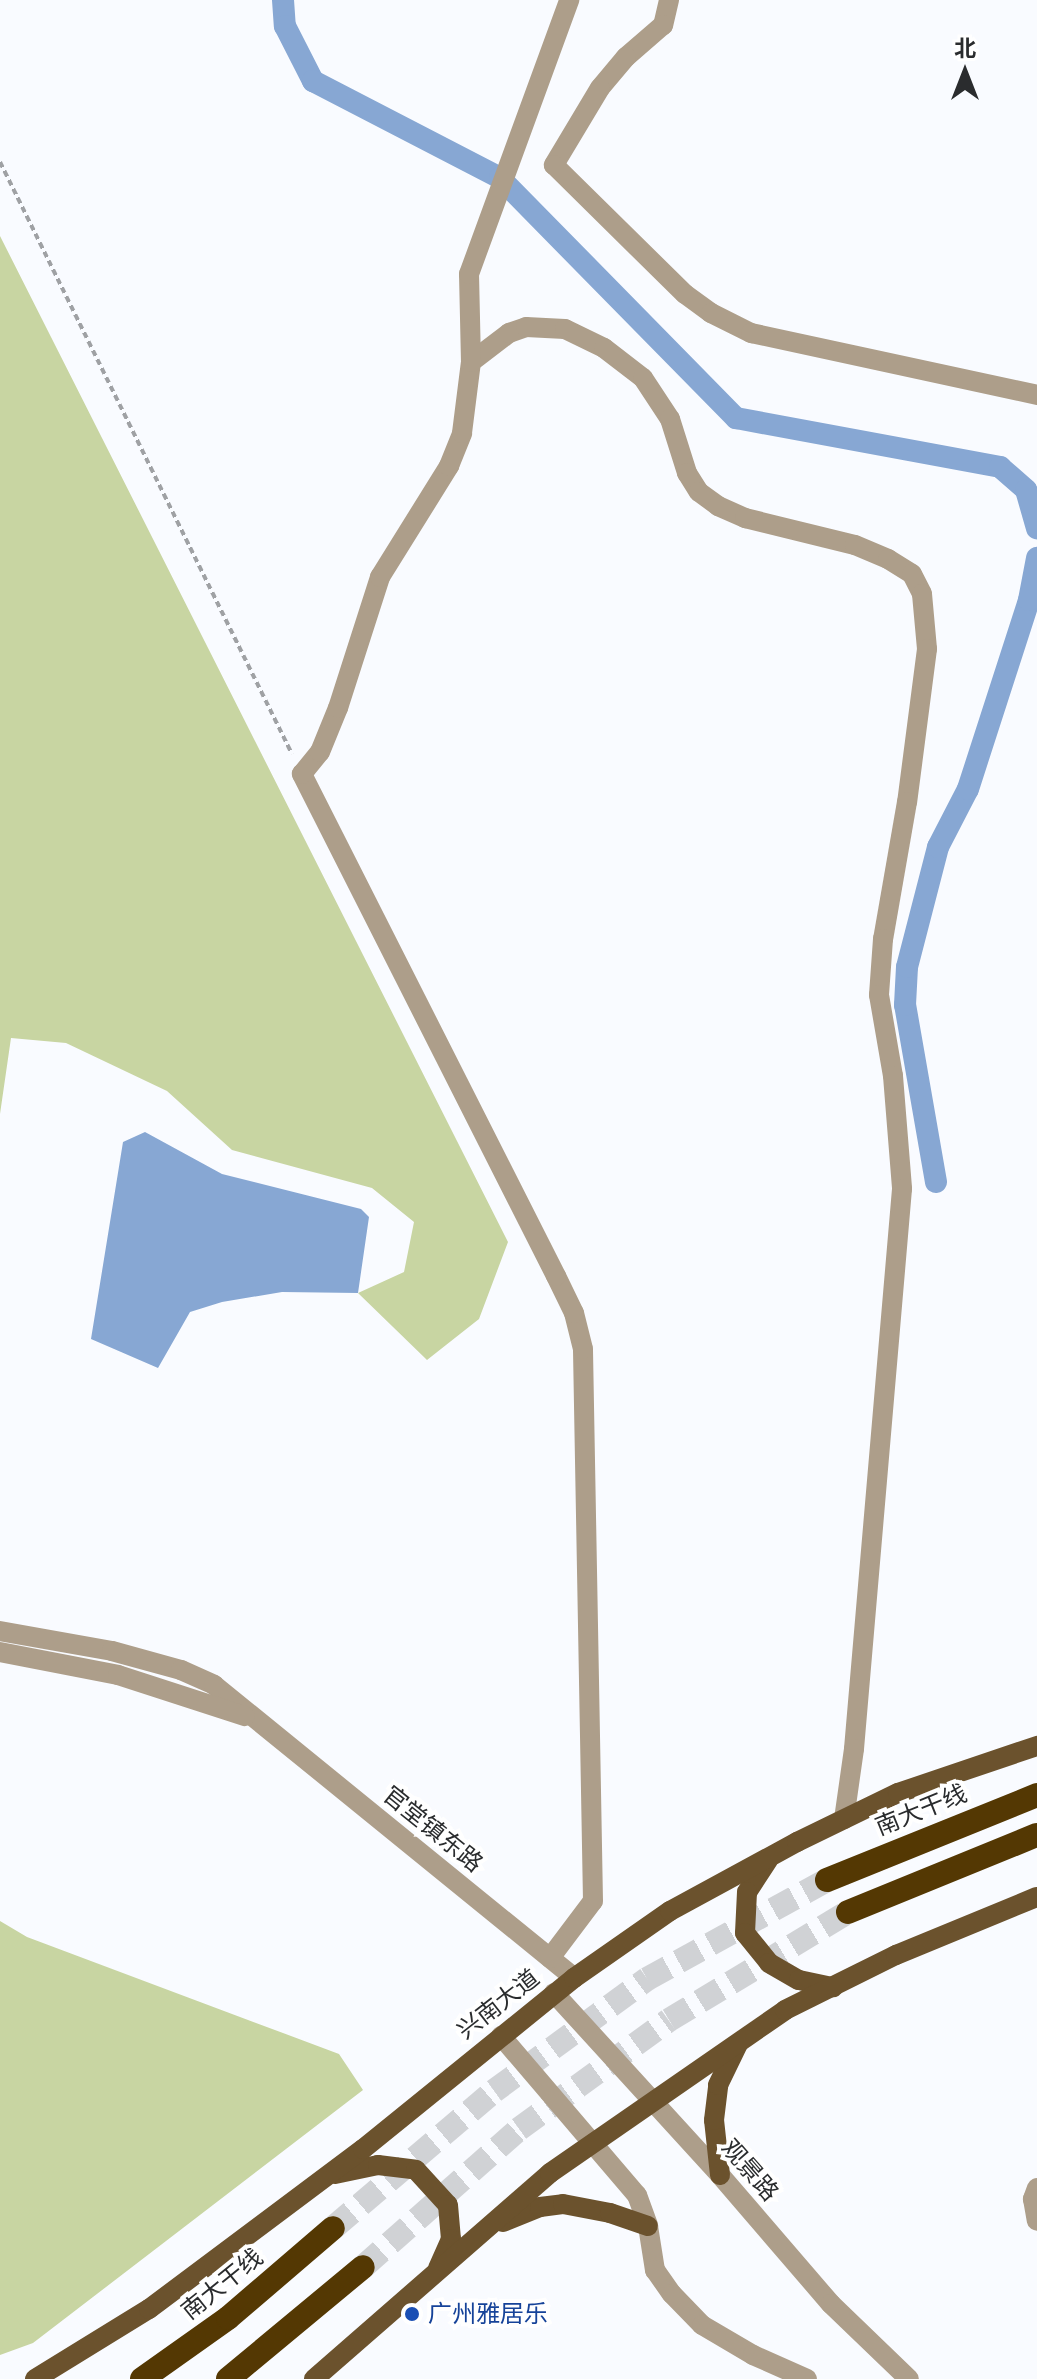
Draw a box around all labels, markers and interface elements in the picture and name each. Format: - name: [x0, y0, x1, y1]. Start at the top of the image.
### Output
- north arrow: [925, 32, 1005, 112]
- text: 北: [954, 35, 976, 61]
- street label: 南大干线: [871, 1779, 971, 1841]
- street label: 官堂镇东路: [377, 1780, 489, 1878]
- street label: 兴南大道: [451, 1963, 545, 2045]
- street label: 观景路: [716, 2133, 784, 2207]
- street label: 南大干线: [176, 2243, 268, 2325]
- place label: 广州雅居乐: [428, 2300, 548, 2328]
- marker: 广州雅居乐: [403, 2305, 421, 2323]

